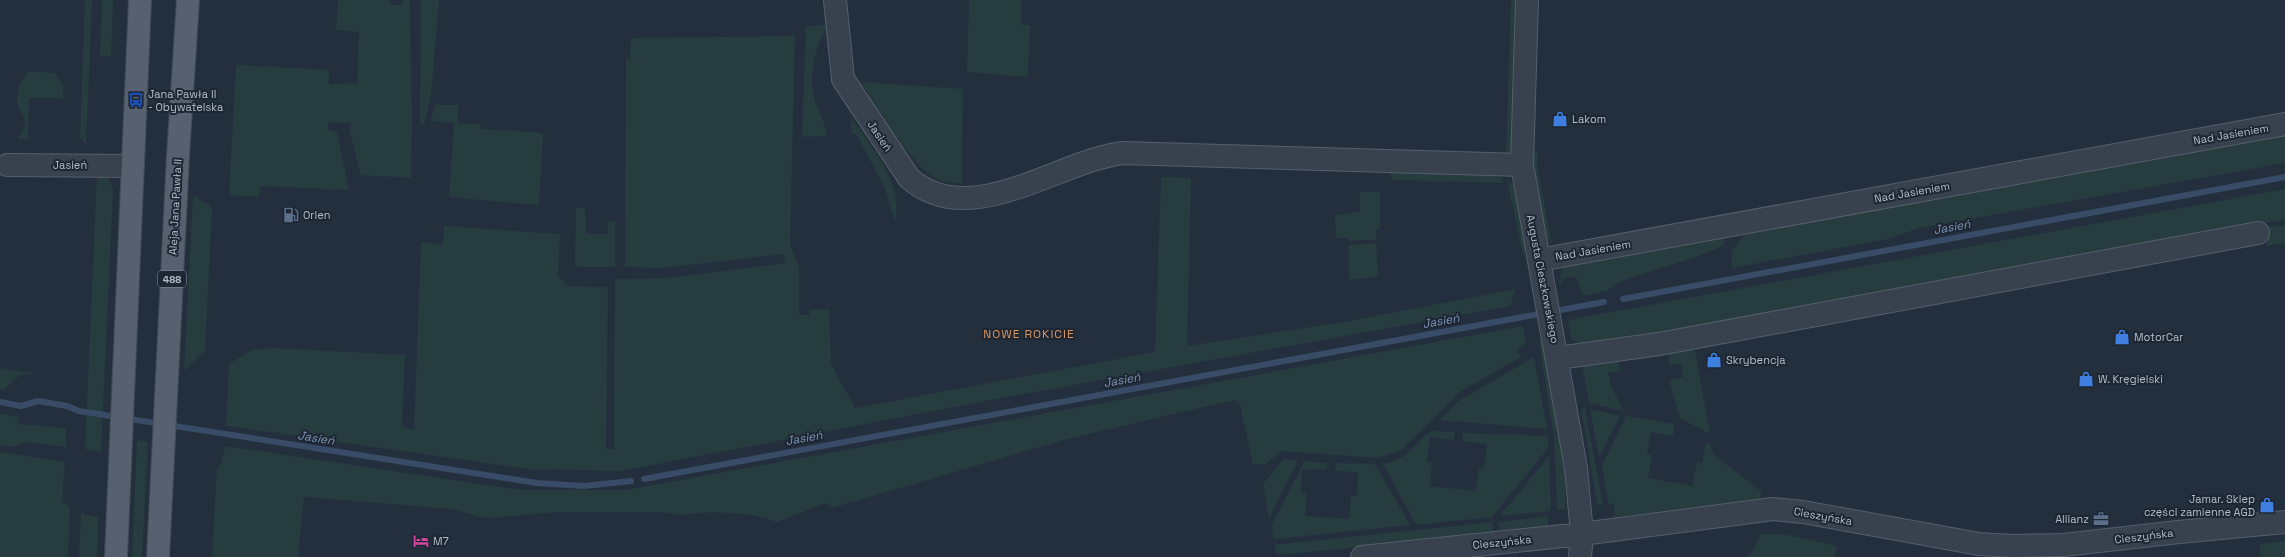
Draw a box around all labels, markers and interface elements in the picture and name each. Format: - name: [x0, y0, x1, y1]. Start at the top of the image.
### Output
- place label: Jana Pawła II - Obywatelska: [148, 87, 224, 114]
- bus stop icon: Jana Pawła II - Obywatelska: [127, 91, 145, 109]
- shop icon: Lakom: [1551, 110, 1569, 128]
- place label: Lakom: [1572, 112, 1606, 126]
- street label: Jasień: [865, 118, 895, 154]
- street label: Nad Jasieniem: [2192, 120, 2270, 148]
- street label: Jasień: [53, 158, 87, 172]
- street label: Aleja Jana Pawła II: [165, 159, 185, 255]
- street label: Nad Jasieniem: [1873, 178, 1951, 206]
- fuel station icon: Orlen: [282, 206, 300, 224]
- place label: Orlen: [303, 208, 330, 222]
- street label: Augusta Cieszkowskiego: [1524, 213, 1562, 345]
- water label: Jasień: [1932, 216, 1972, 238]
- street label: Nad Jasieniem: [1554, 236, 1632, 264]
- road number: 488: [158, 271, 186, 287]
- water label: Jasień: [1421, 310, 1461, 332]
- district label: NOWE ROKICIE: [983, 326, 1075, 342]
- shop icon: MotorCar: [2113, 328, 2131, 346]
- place label: MotorCar: [2134, 330, 2183, 344]
- shop icon: Skrybencja: [1705, 351, 1723, 369]
- place label: Skrybencja: [1726, 353, 1786, 367]
- water label: Jasień: [1102, 369, 1142, 391]
- shop icon: W. Kręgielski: [2077, 370, 2095, 388]
- place label: W. Kręgielski: [2098, 372, 2163, 386]
- water label: Jasień: [296, 427, 336, 449]
- water label: Jasień: [784, 427, 824, 449]
- place label: Jamar. Sklep części zamienne AGD: [2144, 492, 2255, 519]
- shop icon: Jamar. Sklep części zamienne AGD: [2258, 496, 2276, 514]
- street label: Cieszyńska: [1793, 504, 1854, 528]
- office icon: Allianz: [2092, 510, 2110, 528]
- place label: Allianz: [2055, 512, 2089, 526]
- street label: Cieszyńska: [2114, 525, 2175, 547]
- hotel icon: M7: [412, 532, 430, 550]
- street label: Cieszyńska: [1472, 532, 1533, 552]
- place label: M7: [433, 534, 449, 548]

